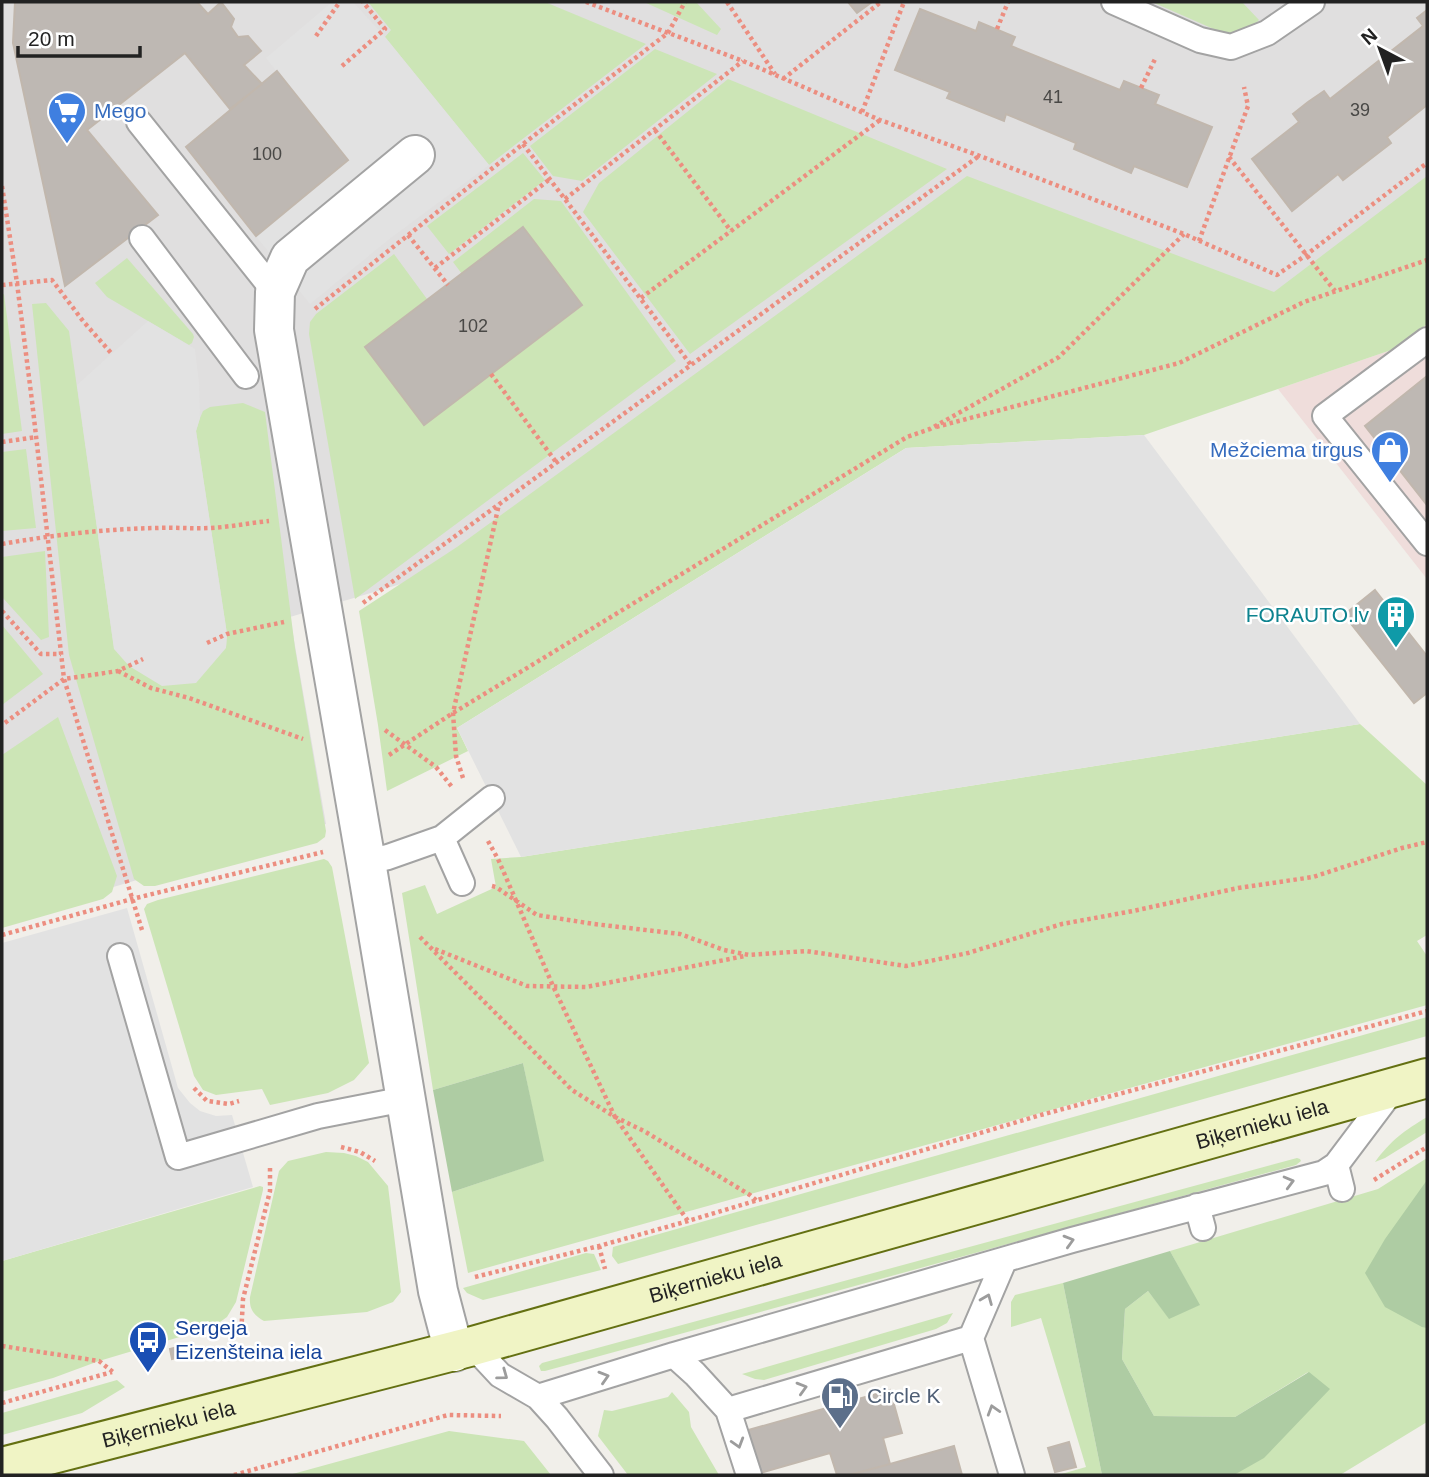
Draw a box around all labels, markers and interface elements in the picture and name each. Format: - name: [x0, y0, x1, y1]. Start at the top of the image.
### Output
- scale bar: [18, 14, 140, 58]
- north arrow: [1345, 14, 1415, 84]
- text: N: [1357, 24, 1381, 49]
- text: 20 m: [28, 27, 75, 50]
- house number: 41: [1043, 87, 1063, 107]
- supermarket icon: Mego: [46, 90, 88, 145]
- place label: Mego: [94, 99, 147, 122]
- house number: 39: [1350, 100, 1370, 120]
- house number: 100: [252, 144, 282, 164]
- house number: 102: [458, 316, 488, 336]
- shop icon: Mežciema tirgus: [1369, 429, 1411, 484]
- place label: Mežciema tirgus: [1210, 438, 1363, 461]
- building icon: FORAUTO.lv: [1375, 594, 1417, 649]
- place label: FORAUTO.lv: [1246, 603, 1369, 626]
- street label: Biķernieku iela: [1193, 1094, 1331, 1153]
- one-way arrow: [1282, 1176, 1294, 1190]
- one-way arrow: [1063, 1235, 1075, 1250]
- street label: Biķernieku iela: [646, 1248, 784, 1307]
- one-way arrow: [979, 1294, 993, 1307]
- place label: Sergeja Eizenšteina iela: [175, 1316, 322, 1363]
- bus stop icon: Sergeja Eizenšteina iela: [127, 1319, 169, 1374]
- one-way arrow: [495, 1367, 508, 1379]
- one-way arrow: [597, 1370, 609, 1385]
- fuel station icon: Circle K: [819, 1375, 861, 1430]
- one-way arrow: [795, 1382, 807, 1397]
- place label: Circle K: [867, 1384, 941, 1407]
- street label: Biķernieku iela: [99, 1395, 238, 1452]
- one-way arrow: [986, 1404, 1001, 1416]
- one-way arrow: [730, 1436, 745, 1448]

